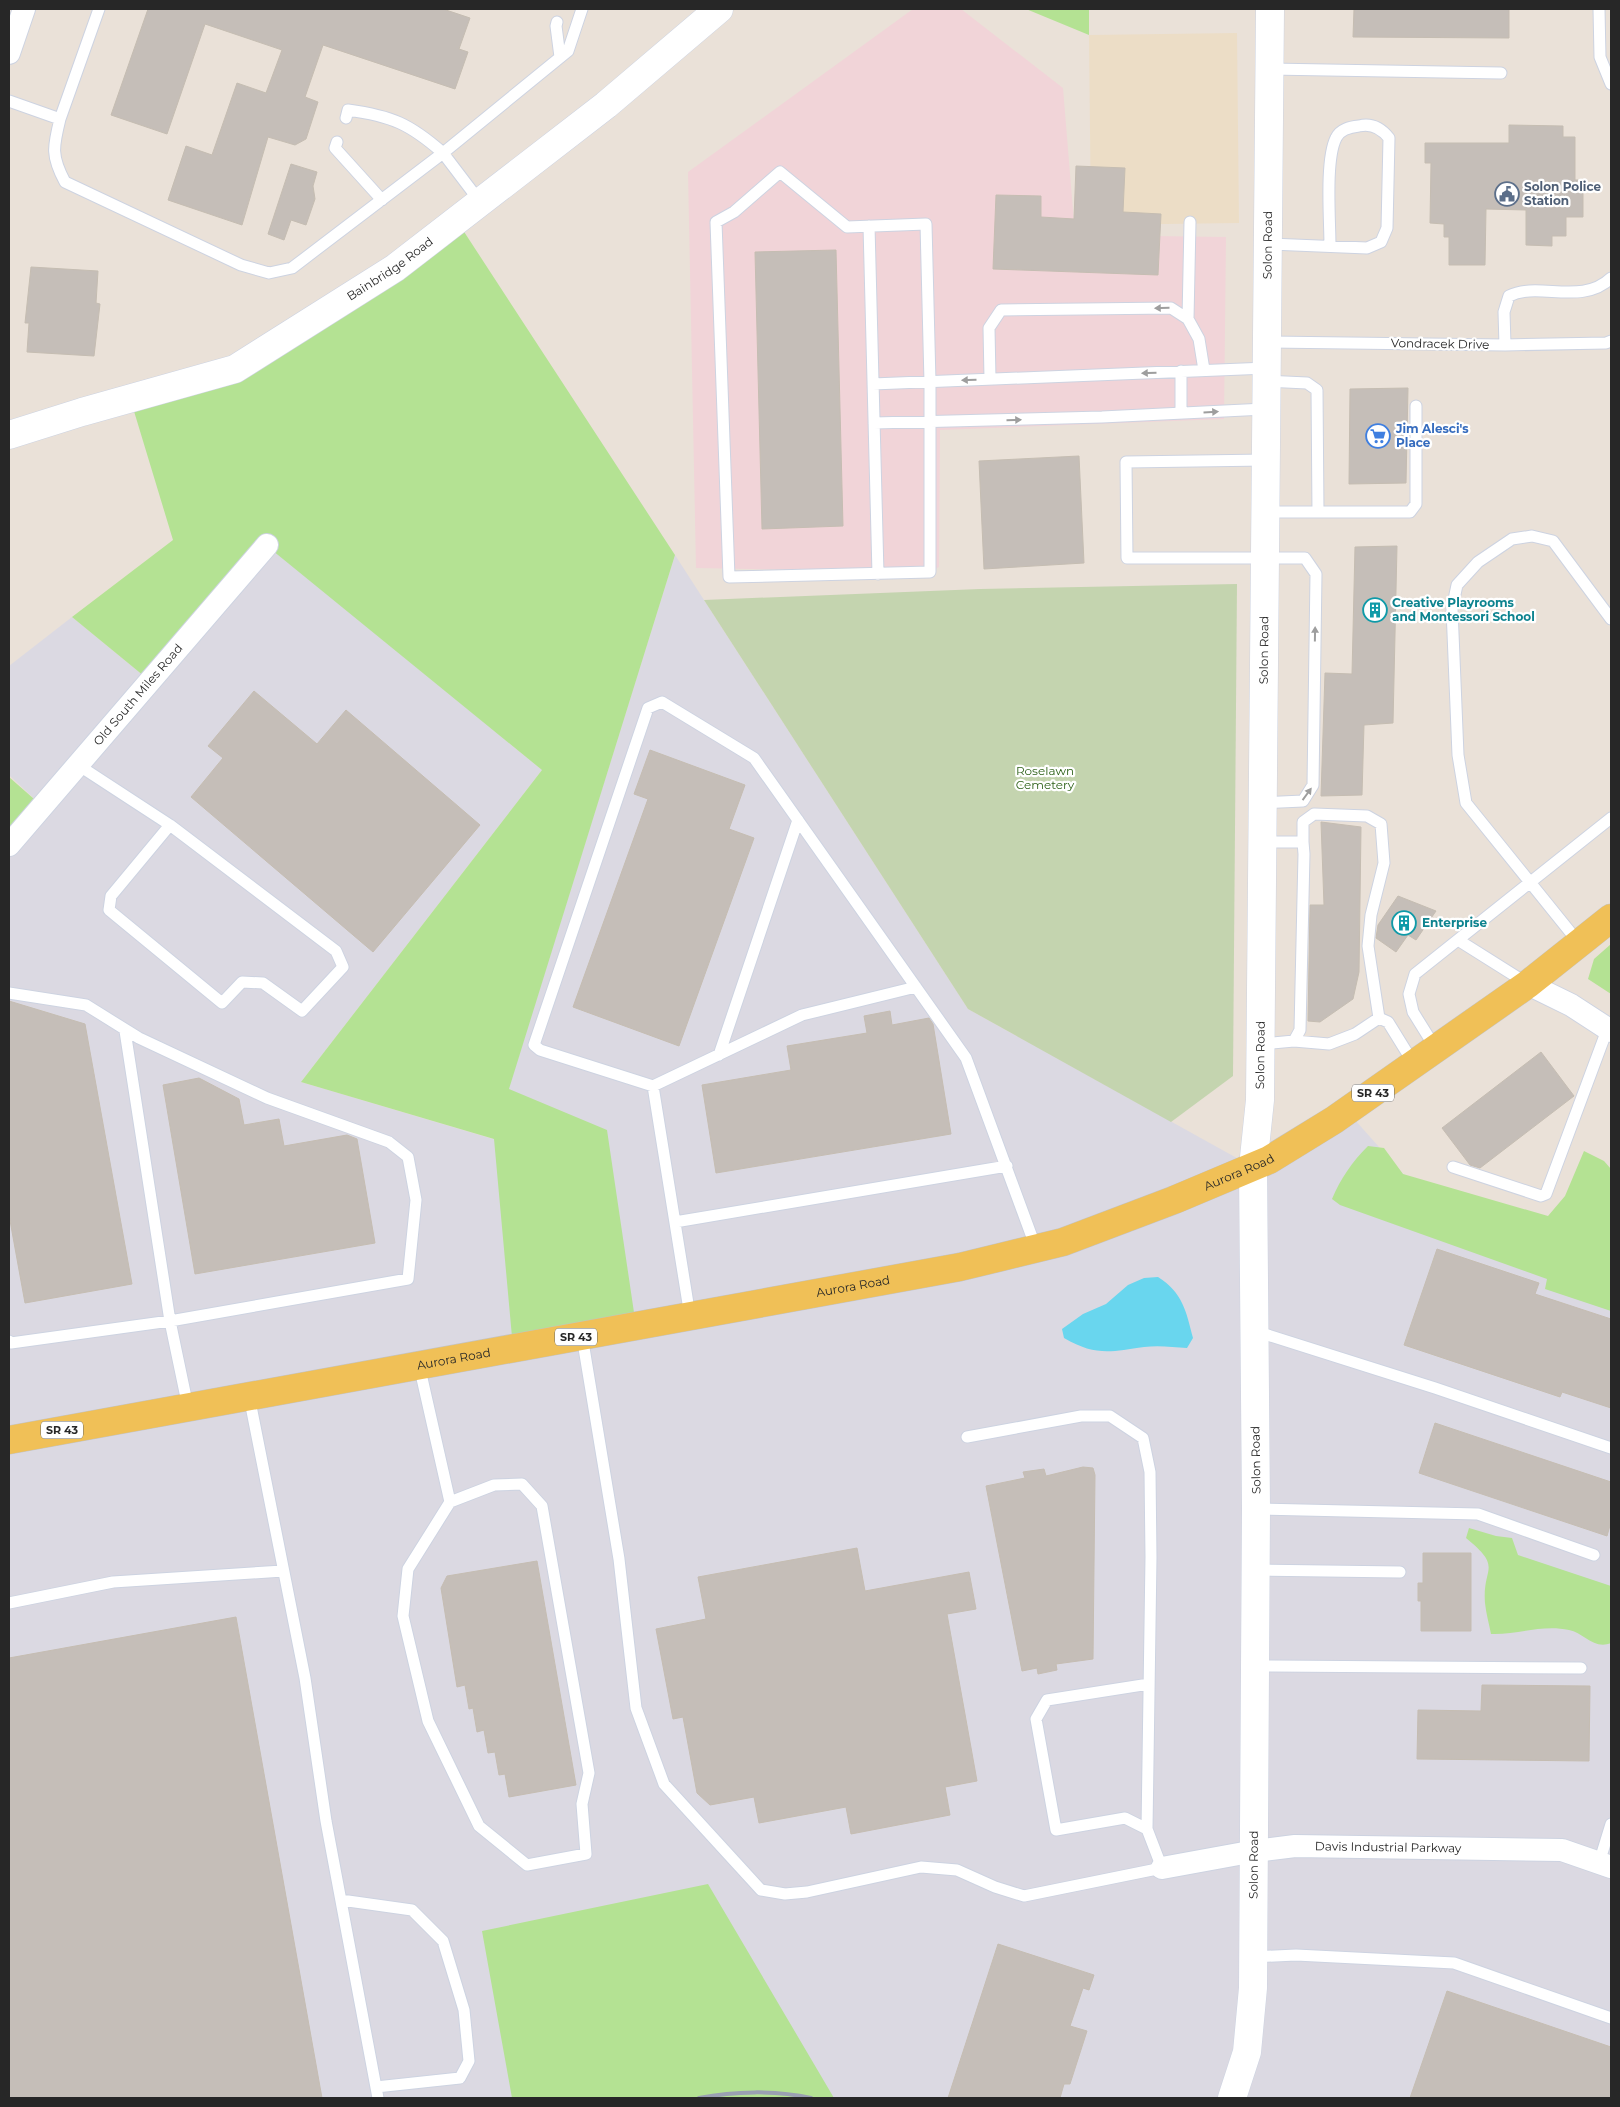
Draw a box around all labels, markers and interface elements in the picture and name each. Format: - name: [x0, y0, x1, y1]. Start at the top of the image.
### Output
- place label: Solon Police Station: [1524, 179, 1601, 208]
- public building icon: Solon Police Station: [1494, 181, 1520, 207]
- street label: Solon Road: [1260, 211, 1275, 279]
- street label: Bainbridge Road: [344, 233, 436, 304]
- one-way arrow: [1154, 304, 1170, 312]
- street label: Vondracek Drive: [1391, 335, 1489, 352]
- one-way arrow: [1141, 369, 1157, 377]
- one-way arrow: [961, 377, 977, 385]
- one-way arrow: [1203, 407, 1219, 415]
- one-way arrow: [1006, 415, 1022, 423]
- place label: Jim Alesci's Place: [1395, 421, 1469, 450]
- supermarket icon: Jim Alesci's Place: [1365, 423, 1391, 449]
- place label: Creative Playrooms and Montessori School: [1392, 595, 1535, 624]
- building icon: Creative Playrooms and Montessori School: [1362, 597, 1388, 623]
- street label: Solon Road: [1256, 616, 1271, 684]
- one-way arrow: [1311, 625, 1319, 641]
- street label: Old South Miles Road: [90, 641, 186, 748]
- park label: Roselawn Cemetery: [1016, 763, 1075, 792]
- one-way arrow: [1302, 787, 1312, 801]
- building icon: Enterprise: [1391, 910, 1417, 936]
- place label: Enterprise: [1422, 915, 1487, 930]
- street label: Solon Road: [1252, 1021, 1268, 1089]
- road number: SR 43: [1352, 1084, 1394, 1102]
- street label: Aurora Road: [1202, 1151, 1277, 1194]
- street label: Aurora Road: [815, 1272, 891, 1300]
- road number: SR 43: [555, 1328, 597, 1345]
- street label: Aurora Road: [415, 1345, 492, 1373]
- road number: SR 43: [41, 1422, 83, 1438]
- street label: Solon Road: [1247, 1426, 1264, 1494]
- street label: Solon Road: [1246, 1830, 1261, 1899]
- street label: Davis Industrial Parkway: [1315, 1838, 1462, 1856]

